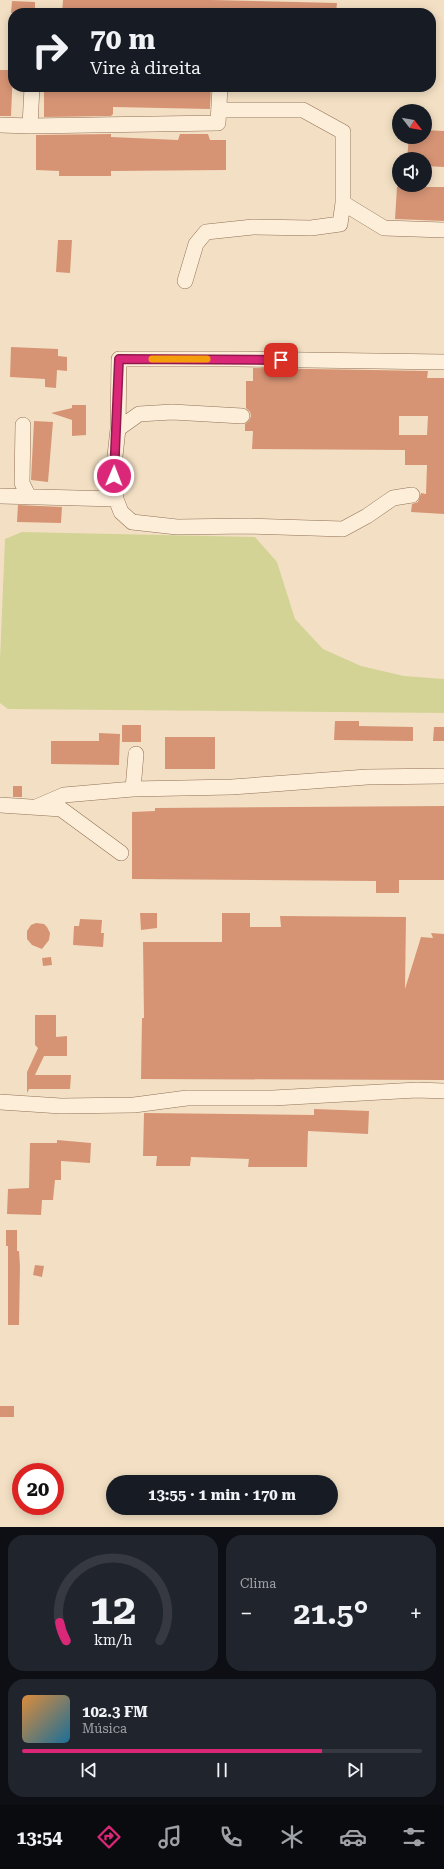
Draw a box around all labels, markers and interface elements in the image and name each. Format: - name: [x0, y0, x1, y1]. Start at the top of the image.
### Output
- text: 70 m: [90, 23, 155, 56]
- icon: right: [24, 24, 76, 76]
- text: Vire à direita: [90, 57, 201, 78]
- north arrow: [392, 104, 432, 144]
- map controls: [392, 104, 432, 192]
- button: sound: [392, 152, 432, 192]
- pin: [264, 343, 298, 377]
- icon: arrive: [270, 349, 292, 371]
- position arrow: [93, 455, 135, 497]
- speed limit sign: 20: [12, 1463, 64, 1515]
- text: 13:55 · 1 min · 170 m: [148, 1486, 296, 1504]
- text: Clima: [240, 1576, 276, 1591]
- text: 12: [90, 1585, 136, 1634]
- text: 21.5°: [294, 1596, 368, 1631]
- text: −: [240, 1601, 252, 1626]
- text: +: [410, 1601, 422, 1626]
- text: km/h: [94, 1632, 132, 1648]
- text: 102.3 FM: [82, 1703, 148, 1721]
- text: Música: [82, 1721, 127, 1736]
- icon: previous: [78, 1759, 100, 1781]
- icon: pause: [211, 1759, 233, 1781]
- icon: next: [344, 1759, 366, 1781]
- icon: directions: [95, 1823, 123, 1851]
- icon: music: [156, 1823, 184, 1851]
- icon: phone: [217, 1823, 245, 1851]
- icon: climate: [278, 1823, 306, 1851]
- icon: car: [339, 1823, 367, 1851]
- icon: filters: [400, 1823, 428, 1851]
- text: 13:54: [16, 1827, 62, 1848]

